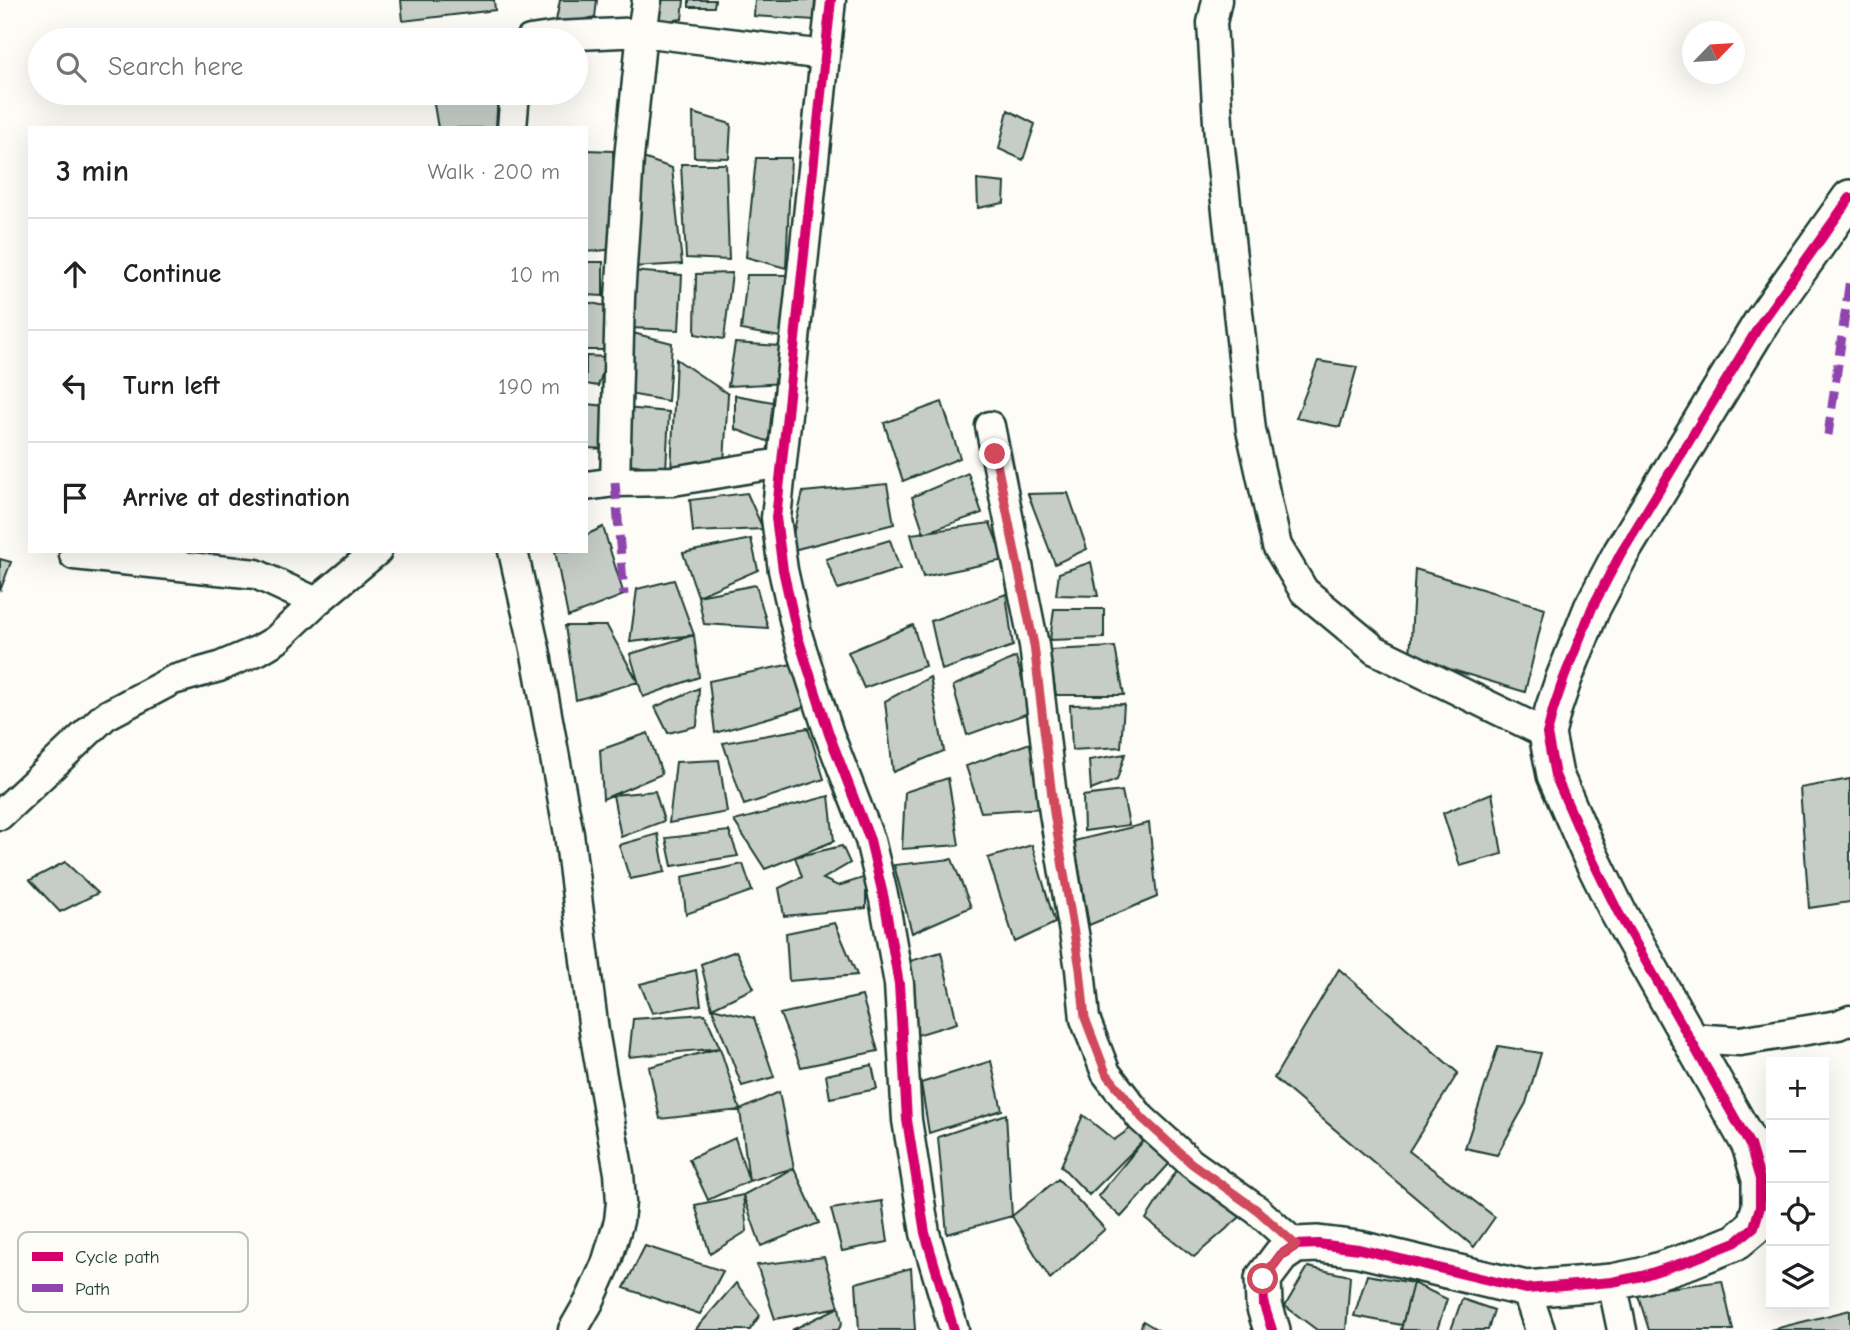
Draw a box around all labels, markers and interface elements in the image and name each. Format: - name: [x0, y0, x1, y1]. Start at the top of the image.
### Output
- north arrow: [1682, 21, 1745, 84]
- search box: [28, 28, 588, 105]
- icon: search: [52, 48, 90, 86]
- text: Search here: [108, 52, 243, 82]
- text: 3 min: [56, 154, 129, 189]
- text: Walk · 200 m: [427, 158, 560, 185]
- icon: ahead: [56, 255, 94, 293]
- text: Continue: [123, 259, 221, 289]
- text: 10 m: [510, 261, 560, 288]
- icon: left: [56, 367, 94, 405]
- text: Turn left: [123, 371, 220, 401]
- text: 190 m: [498, 373, 560, 400]
- route end: [979, 438, 1010, 469]
- icon: arrive: [56, 479, 94, 517]
- text: Arrive at destination: [123, 483, 350, 513]
- map controls: [1766, 1057, 1829, 1309]
- button: +: [1766, 1057, 1829, 1120]
- button: −: [1766, 1120, 1829, 1183]
- button: locate: [1766, 1183, 1829, 1246]
- legend: [18, 1232, 248, 1312]
- text: Cycle path: [75, 1246, 160, 1268]
- button: layers: [1766, 1246, 1829, 1309]
- route start: [1247, 1263, 1278, 1294]
- text: Path: [75, 1278, 110, 1300]

